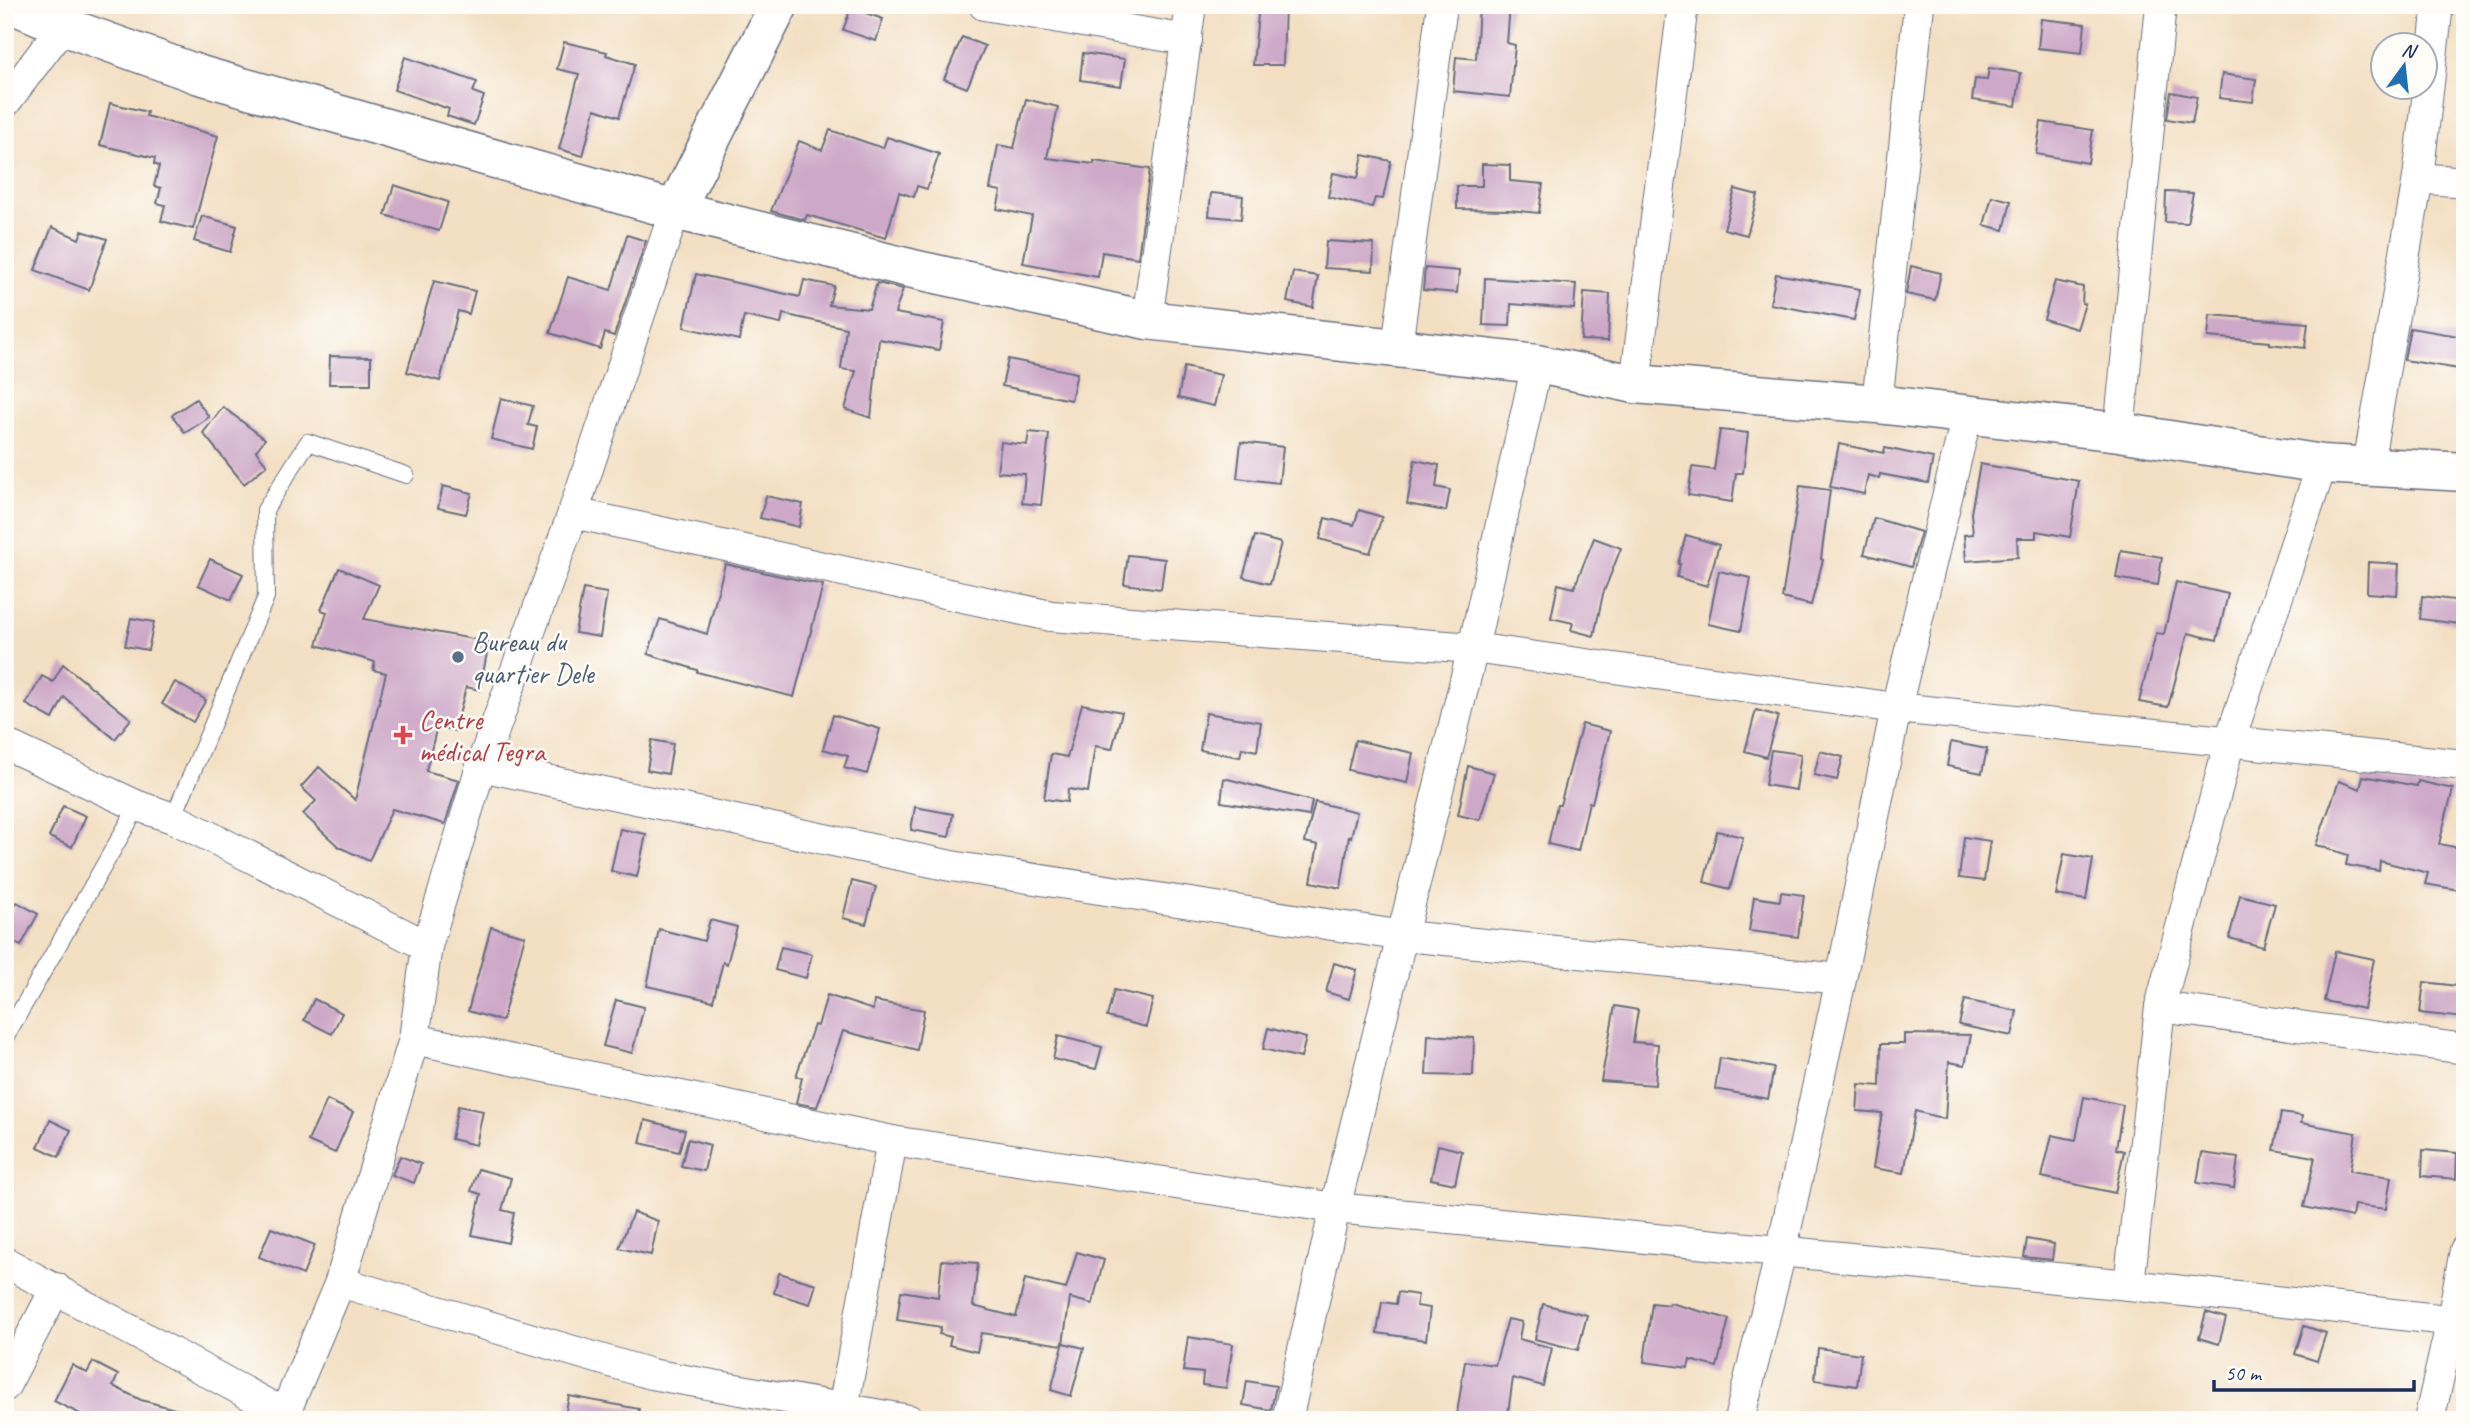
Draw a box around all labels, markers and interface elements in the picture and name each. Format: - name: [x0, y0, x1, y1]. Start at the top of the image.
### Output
- north arrow: [2368, 32, 2438, 102]
- text: N: [2399, 37, 2420, 64]
- place label: Bureau du quartier Dele: [472, 624, 595, 691]
- marker: Bureau du quartier Dele: [450, 649, 466, 665]
- place label: Centre médical Tegra: [419, 702, 547, 769]
- marker: Centre médical Tegra: [393, 725, 413, 745]
- scale bar: [2214, 1348, 2414, 1392]
- text: 50 m: [2225, 1360, 2263, 1386]

